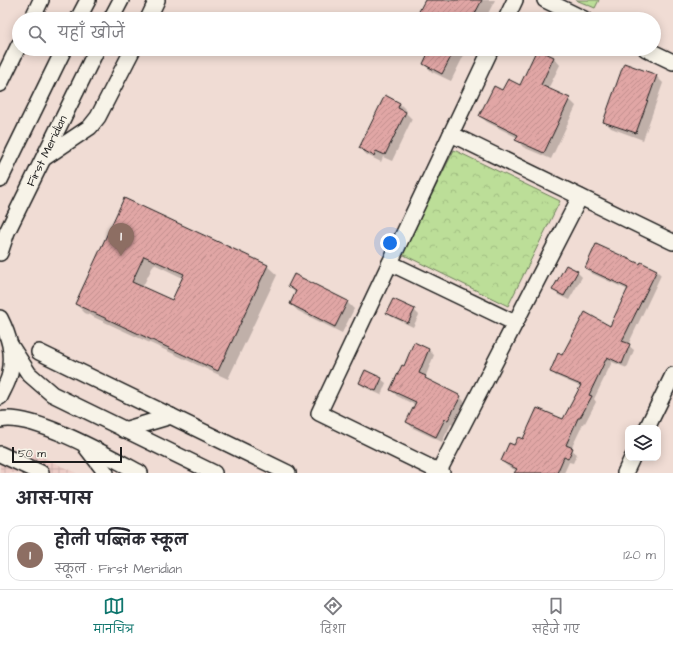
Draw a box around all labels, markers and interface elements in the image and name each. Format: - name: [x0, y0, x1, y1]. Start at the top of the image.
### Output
- search box: [12, 12, 661, 56]
- icon: search: [26, 23, 48, 45]
- text: यहाँ खोजें: [58, 23, 125, 44]
- street label: First Meridian: [22, 113, 72, 189]
- pin: 1: [108, 223, 134, 256]
- your location: [380, 233, 400, 253]
- map controls: [625, 425, 661, 461]
- button: layers: [625, 425, 661, 461]
- scale bar: [12, 445, 122, 464]
- text: 50 m: [18, 446, 46, 461]
- text: आस-पास: [16, 487, 92, 511]
- text: होली पब्लिक स्कूल: [55, 530, 188, 551]
- text: 1: [29, 546, 31, 564]
- text: 120 m: [623, 546, 656, 564]
- text: स्कूल · First Meridian: [55, 560, 182, 578]
- tab: मानचित्र: [93, 595, 134, 641]
- tab: दिशा: [321, 595, 346, 641]
- tab: सहेजे गए: [532, 595, 580, 641]

